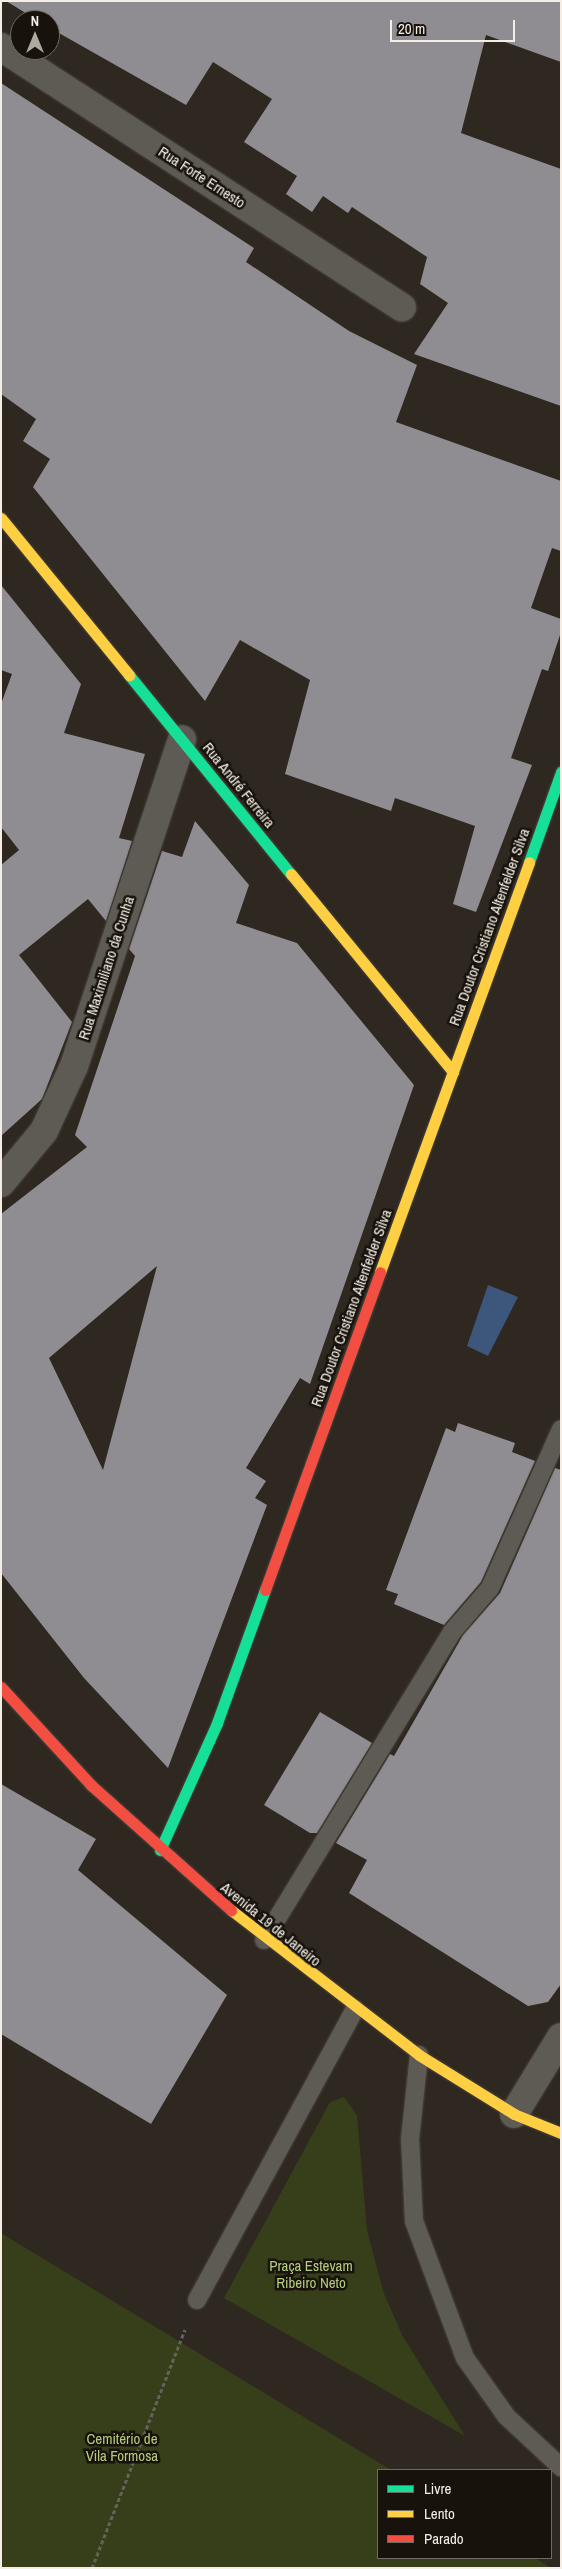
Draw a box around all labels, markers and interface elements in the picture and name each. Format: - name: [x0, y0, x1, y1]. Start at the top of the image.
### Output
- north arrow: [10, 10, 60, 60]
- scale bar: [392, 10, 517, 42]
- text: N: [31, 12, 39, 30]
- text: 20 m: [398, 18, 425, 39]
- street label: Rua Forte Ernesto: [155, 142, 249, 212]
- street label: Rua André Ferreira: [199, 738, 279, 832]
- street label: Rua Doutor Cristiano Altenfelder Silva: [445, 826, 533, 1028]
- street label: Rua Maximiliano da Cunha: [74, 894, 138, 1042]
- street label: Rua Doutor Cristiano Altenfelder Silva: [307, 1207, 395, 1409]
- street label: Avenida 19 de Janeiro: [217, 1878, 325, 1970]
- park label: Praça Estevam Ribeiro Neto: [269, 2256, 353, 2291]
- park label: Cemitério de Vila Formosa: [86, 2429, 158, 2464]
- legend: [377, 2469, 552, 2559]
- text: Livre: [424, 2478, 451, 2499]
- text: Lento: [424, 2503, 455, 2524]
- text: Parado: [424, 2528, 464, 2549]

